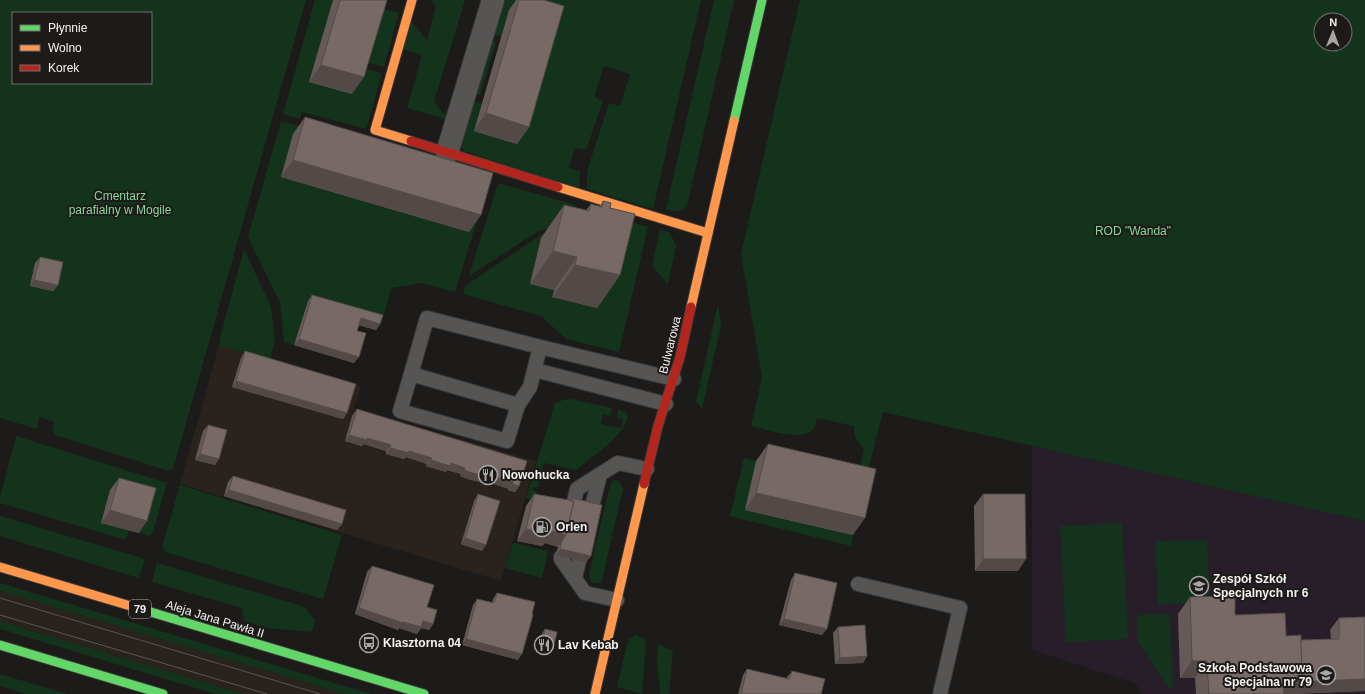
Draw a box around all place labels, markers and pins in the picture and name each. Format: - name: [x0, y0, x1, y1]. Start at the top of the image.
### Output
- restaurant icon: Nowohucka: [477, 464, 499, 486]
- place label: Nowohucka: [502, 468, 570, 482]
- fuel station icon: Orlen: [531, 516, 553, 538]
- place label: Orlen: [556, 520, 587, 534]
- place label: Zespół Szkół Specjalnych nr 6: [1213, 572, 1309, 600]
- school or university icon: Zespół Szkół Specjalnych nr 6: [1188, 575, 1210, 597]
- bus stop icon: Klasztorna 04: [358, 632, 380, 654]
- restaurant icon: Lav Kebab: [533, 634, 555, 656]
- place label: Klasztorna 04: [383, 636, 461, 650]
- place label: Lav Kebab: [558, 638, 619, 652]
- place label: Szkoła Podstawowa Specjalna nr 79: [1198, 661, 1312, 689]
- school or university icon: Szkoła Podstawowa Specjalna nr 79: [1315, 664, 1337, 686]

